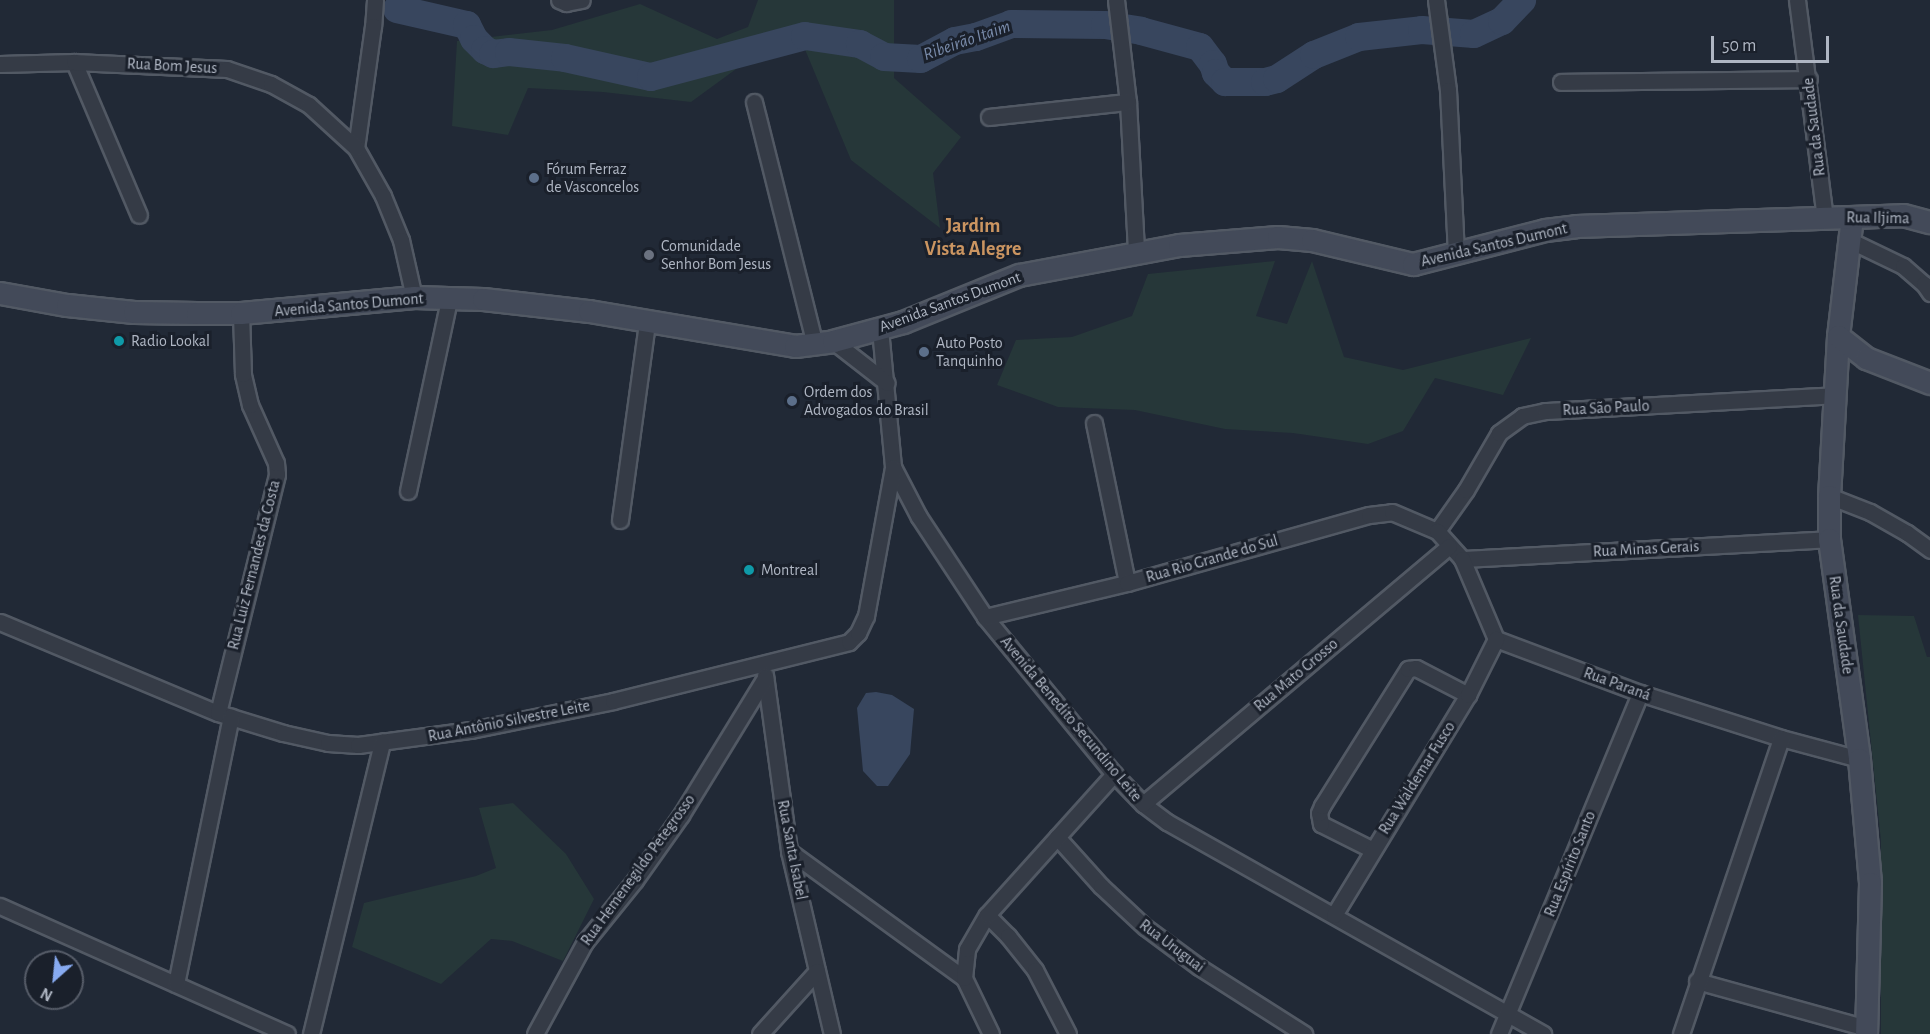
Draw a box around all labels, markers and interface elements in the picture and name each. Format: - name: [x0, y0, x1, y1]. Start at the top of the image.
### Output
- water label: Ribeirão Itaim: [921, 16, 1013, 66]
- scale bar: [1714, 24, 1832, 62]
- text: 50 m: [1722, 37, 1756, 55]
- street label: Rua Bom Jesus: [126, 54, 218, 78]
- street label: Rua da Saudade: [1798, 77, 1830, 177]
- place label: Fórum Ferraz de Vasconcelos: [546, 159, 639, 197]
- marker: Fórum Ferraz de Vasconcelos: [527, 171, 541, 185]
- street label: Rua Iljima: [1846, 208, 1910, 228]
- district label: Jardim Vista Alegre: [924, 215, 1022, 262]
- street label: Avenida Santos Dumont: [1419, 219, 1569, 271]
- place label: Comunidade Senhor Bom Jesus: [661, 236, 771, 274]
- marker: Comunidade Senhor Bom Jesus: [642, 248, 656, 262]
- street label: Avenida Santos Dumont: [876, 267, 1024, 337]
- street label: Avenida Santos Dumont: [274, 289, 424, 321]
- place label: Radio Lookal: [131, 331, 210, 351]
- place label: Auto Posto Tanquinho: [936, 333, 1003, 371]
- marker: Radio Lookal: [112, 334, 126, 348]
- marker: Auto Posto Tanquinho: [917, 345, 931, 359]
- place label: Ordem dos Advogados do Brasil: [804, 382, 929, 420]
- marker: Ordem dos Advogados do Brasil: [785, 394, 799, 408]
- street label: Rua São Paulo: [1562, 396, 1650, 420]
- street label: Rua Luiz Fernandes da Costa: [224, 478, 284, 652]
- street label: Rua Rio Grande do Sul: [1144, 531, 1280, 587]
- street label: Rua Minas Gerais: [1592, 537, 1700, 561]
- place label: Montreal: [761, 560, 818, 580]
- marker: Montreal: [742, 563, 756, 577]
- street label: Rua da Saudade: [1825, 575, 1857, 675]
- street label: Avenida Benedito Secundino Leite: [996, 632, 1146, 806]
- street label: Rua Mato Grosso: [1250, 634, 1342, 716]
- street label: Rua Paraná: [1581, 663, 1653, 705]
- street label: Rua Antônio Silvestre Leite: [426, 696, 592, 746]
- street label: Rua Waldemar Fusco: [1375, 718, 1459, 838]
- street label: Rua Hemenegildo Petegrosso: [577, 791, 699, 949]
- street label: Rua Santa Isabel: [773, 798, 811, 902]
- street label: Rua Espírito Santo: [1540, 808, 1600, 920]
- street label: Rua Uruguai: [1135, 915, 1209, 977]
- north arrow: [24, 950, 84, 1010]
- text: N: [38, 985, 55, 1004]

